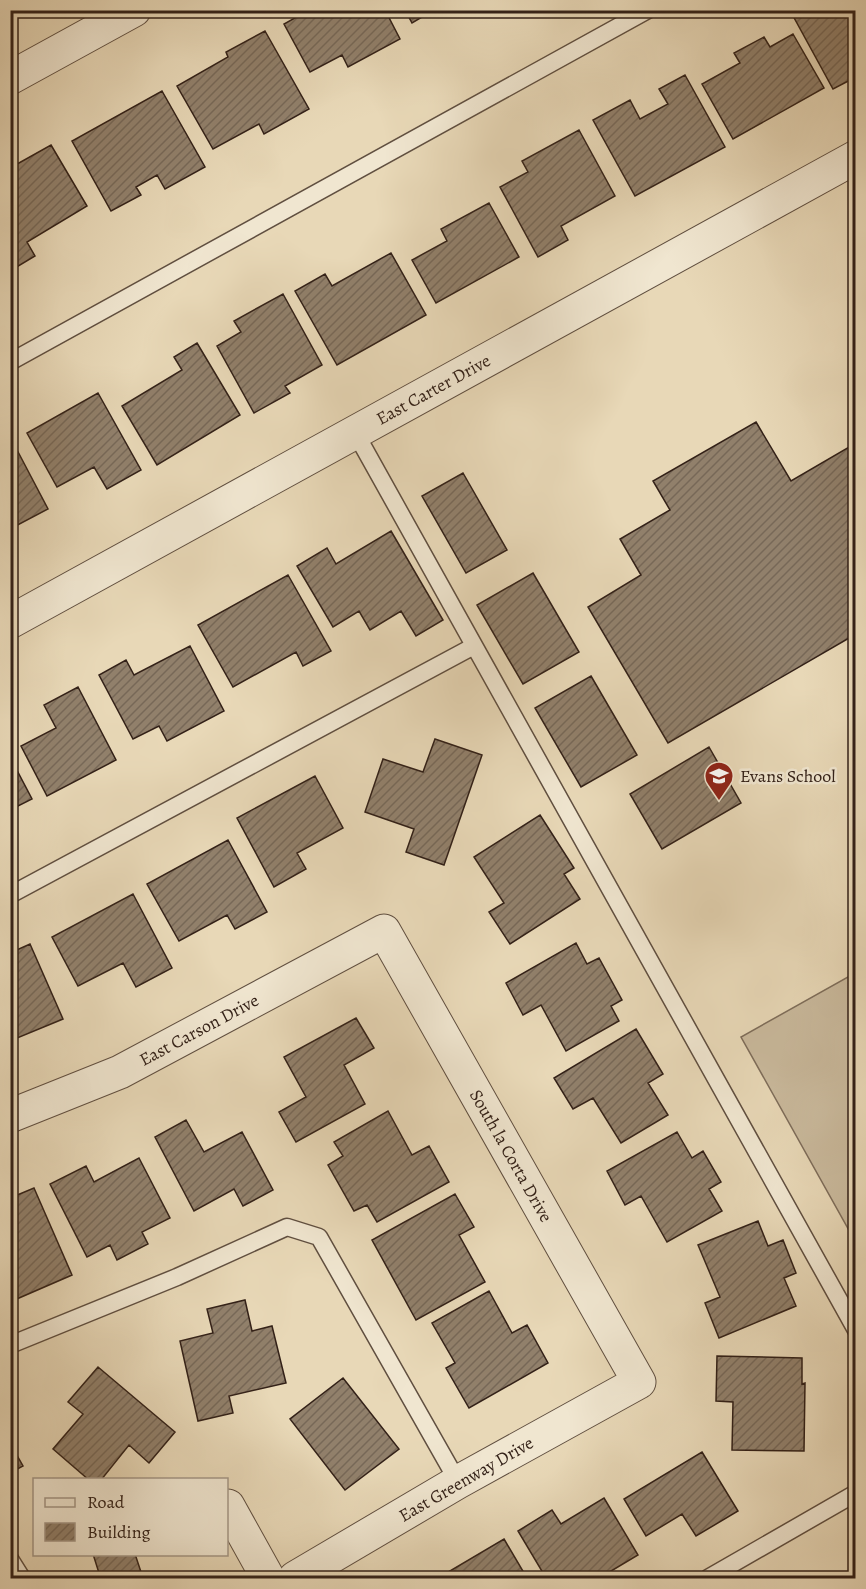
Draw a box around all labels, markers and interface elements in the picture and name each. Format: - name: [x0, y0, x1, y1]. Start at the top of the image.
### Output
- street label: East Carter Drive: [372, 348, 495, 430]
- school or university icon: Evans School: [703, 760, 735, 802]
- place label: Evans School: [740, 764, 836, 788]
- street label: East Carson Drive: [135, 988, 263, 1072]
- street label: South la Corta Drive: [464, 1085, 558, 1226]
- street label: East Greenway Drive: [394, 1431, 538, 1527]
- legend: [33, 1478, 228, 1556]
- text: Road: [87, 1490, 125, 1514]
- text: Building: [87, 1520, 151, 1544]

